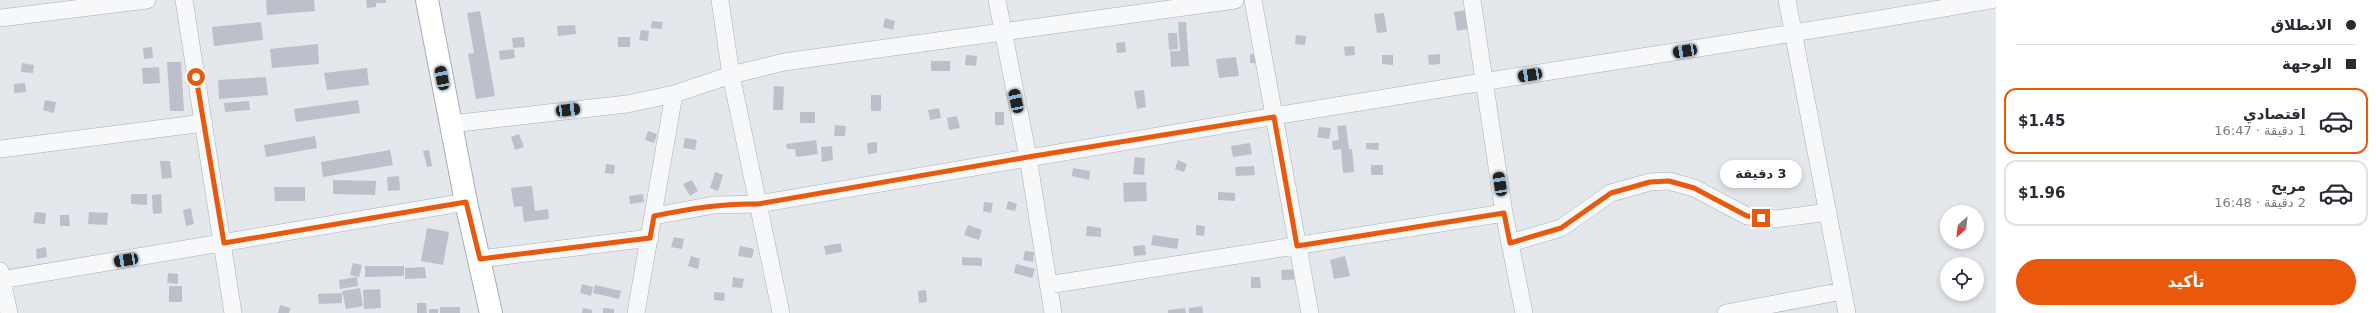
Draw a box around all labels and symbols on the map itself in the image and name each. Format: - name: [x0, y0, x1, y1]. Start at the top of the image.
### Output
- car: [1672, 43, 1698, 59]
- car: [434, 65, 450, 91]
- car: [1517, 67, 1543, 83]
- route start: [187, 68, 205, 86]
- car: [1008, 88, 1024, 114]
- car: [555, 103, 581, 117]
- callout: 3 دقيقة: [1720, 160, 1802, 188]
- car: [1492, 171, 1508, 197]
- north arrow: [1940, 205, 1984, 249]
- route end: [1752, 209, 1770, 227]
- car: [113, 252, 139, 268]

